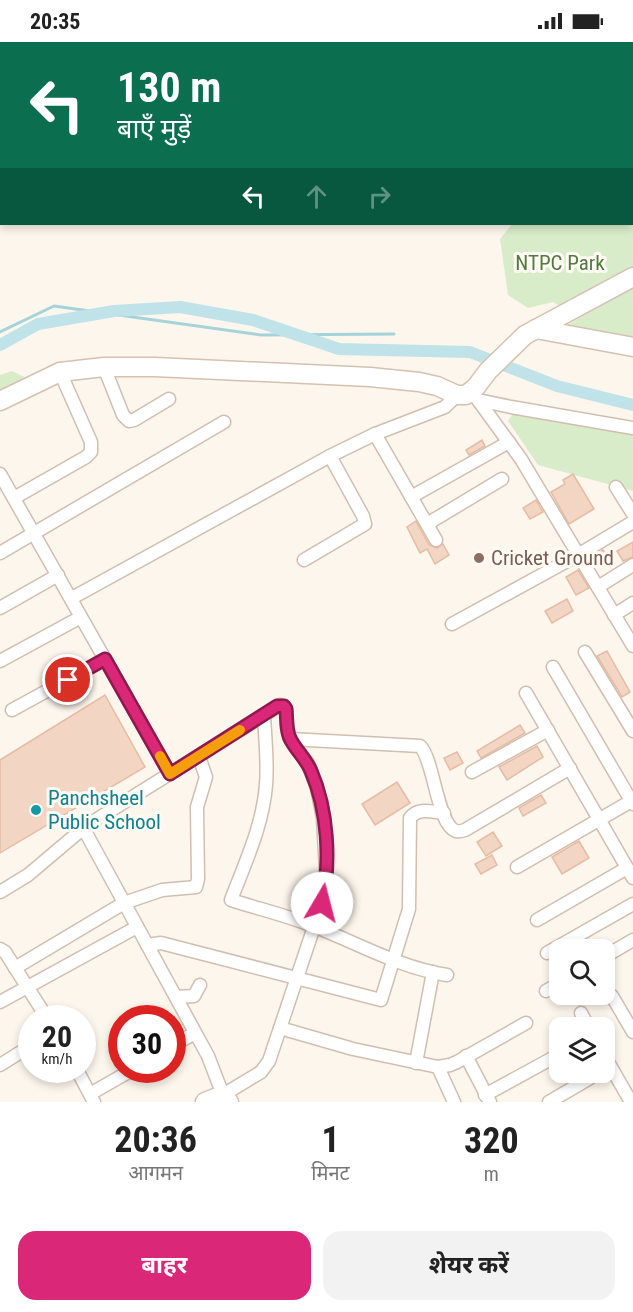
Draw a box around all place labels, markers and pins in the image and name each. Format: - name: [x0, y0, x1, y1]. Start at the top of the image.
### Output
- place label: Cricket Ground: [491, 546, 614, 570]
- marker: Cricket Ground: [472, 551, 486, 565]
- pin: [42, 654, 93, 705]
- place label: Panchsheel Public School: [48, 786, 161, 834]
- marker: Panchsheel Public School: [29, 803, 43, 817]

